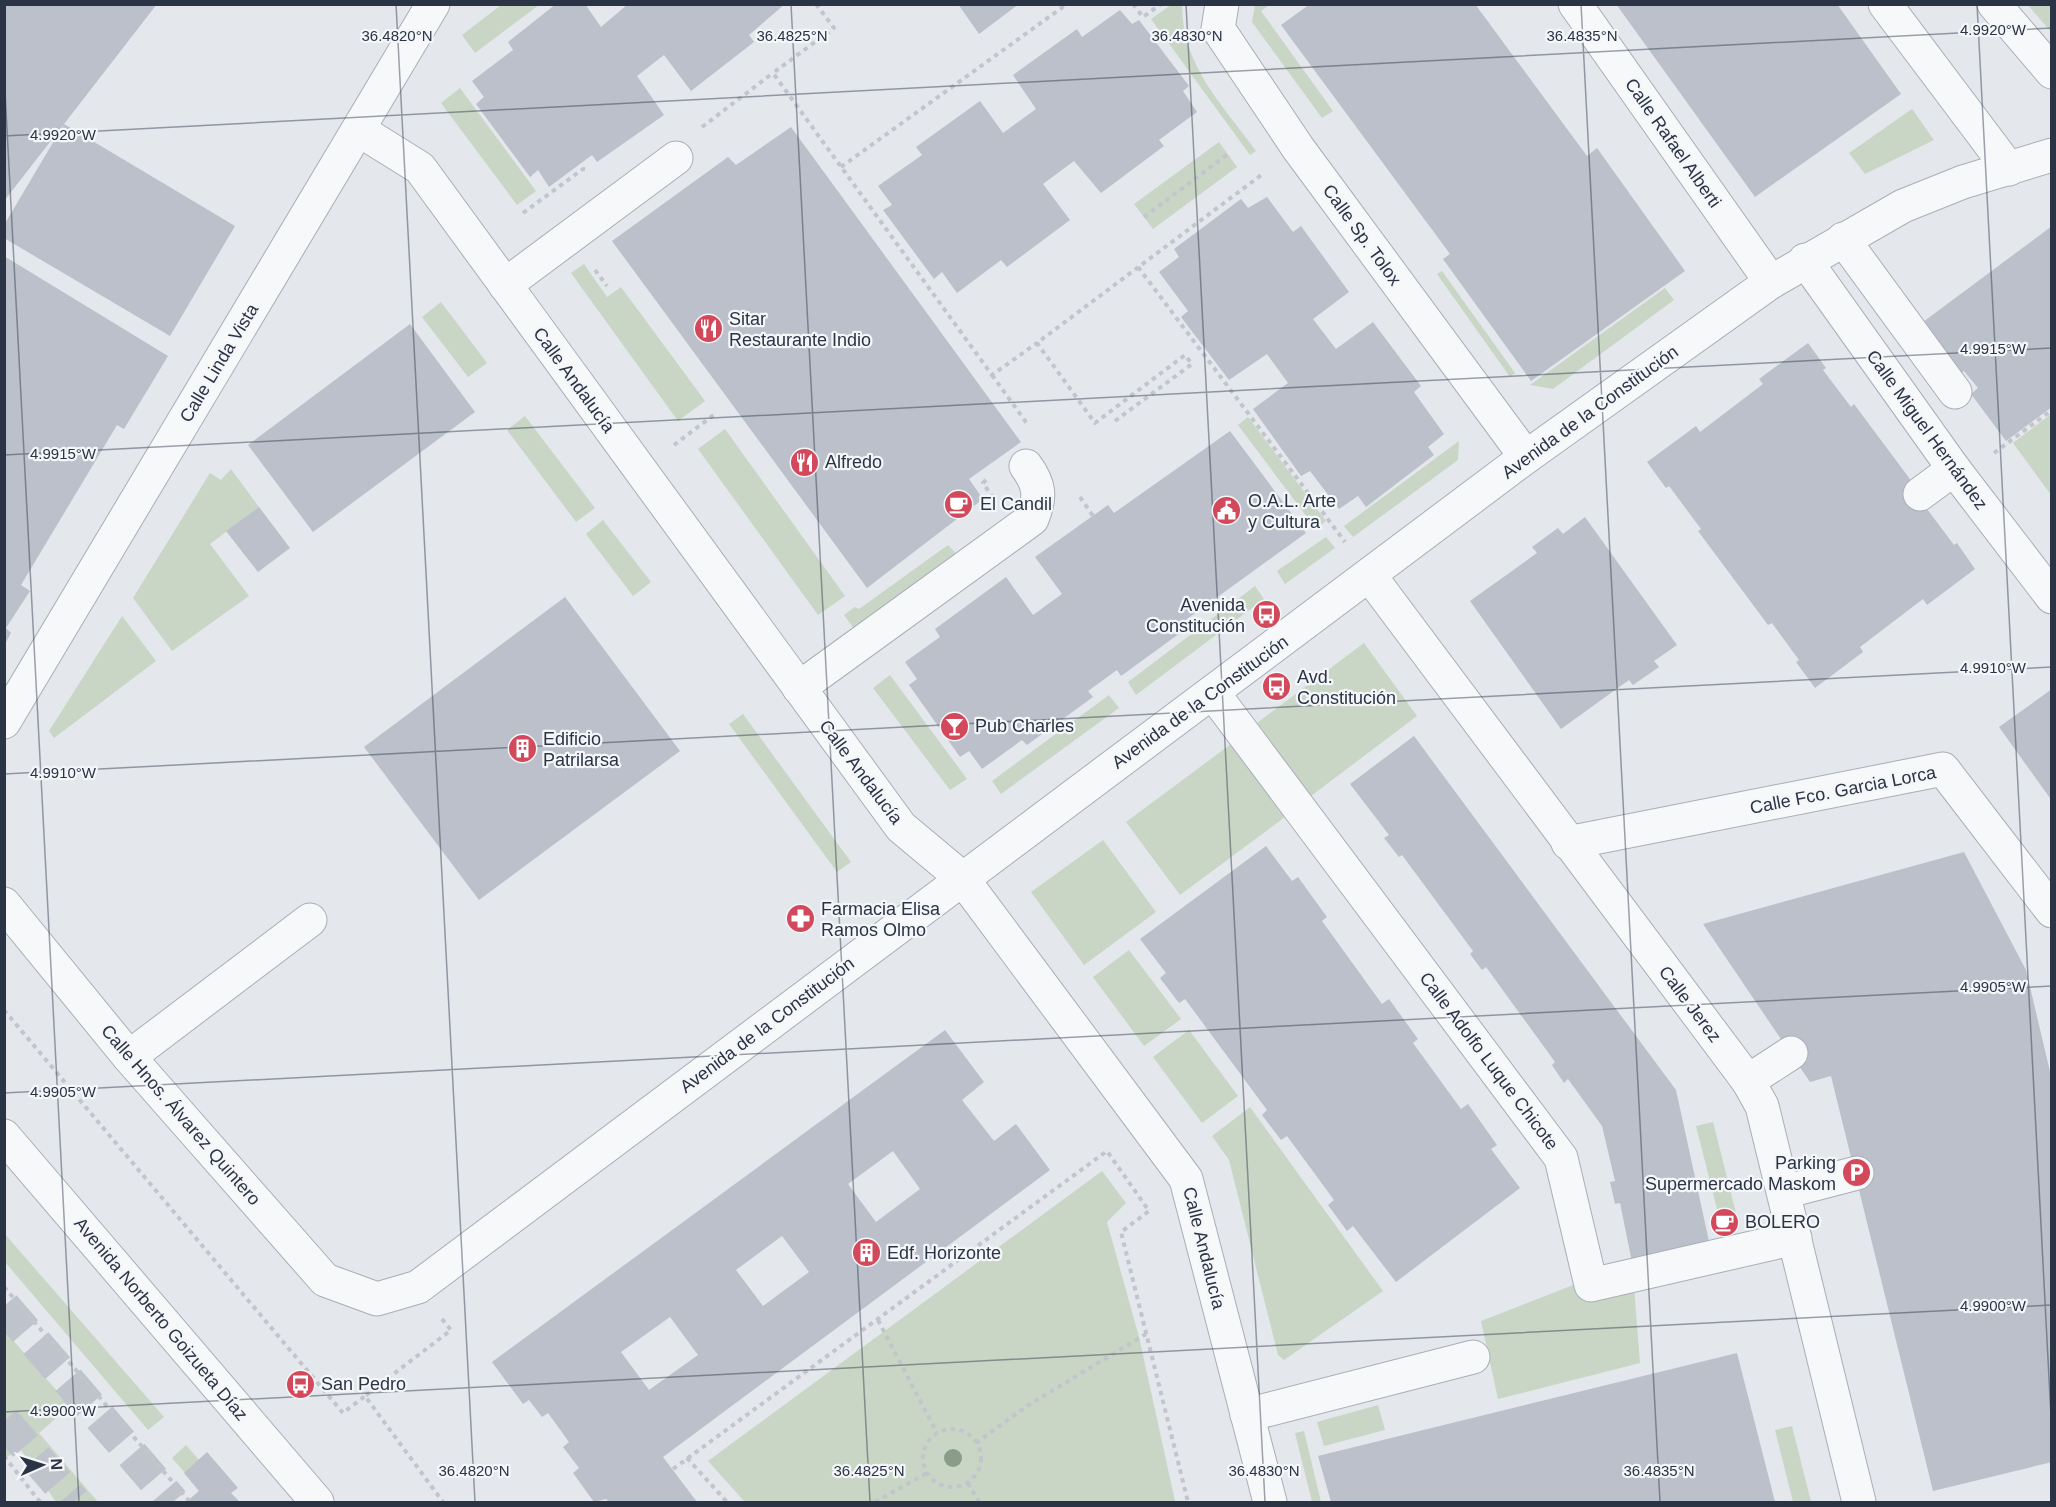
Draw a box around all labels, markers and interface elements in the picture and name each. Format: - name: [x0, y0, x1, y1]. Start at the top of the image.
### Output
- text: 4.9920°W: [1960, 21, 2027, 38]
- text: 36.4820°N: [361, 27, 433, 44]
- text: 36.4825°N: [756, 27, 828, 44]
- text: 36.4830°N: [1151, 27, 1223, 44]
- text: 36.4835°N: [1546, 27, 1618, 44]
- street label: Calle Rafael Alberti: [1621, 75, 1725, 211]
- text: 4.9920°W: [30, 126, 97, 143]
- street label: Calle Sp. Tolox: [1319, 181, 1405, 289]
- street label: Calle Linda Vista: [176, 299, 263, 426]
- place label: Sitar Restaurante Indio: [729, 309, 871, 350]
- restaurant icon: Sitar Restaurante Indio: [692, 313, 724, 345]
- street label: Calle Andalucía: [529, 324, 619, 437]
- text: 4.9915°W: [1960, 340, 2027, 357]
- street label: Avenida de la Constitución: [1498, 341, 1682, 483]
- street label: Calle Miguel Hernández: [1862, 346, 1992, 514]
- text: 4.9915°W: [30, 445, 97, 462]
- restaurant icon: Alfredo: [788, 446, 820, 478]
- place label: Alfredo: [825, 452, 882, 472]
- cafe icon: El Candil: [943, 488, 975, 520]
- place label: O.A.L. Arte y Cultura: [1248, 491, 1336, 532]
- place label: El Candil: [980, 494, 1052, 514]
- public building icon: O.A.L. Arte y Cultura: [1211, 495, 1243, 527]
- place label: Avenida Constitución: [1146, 595, 1246, 636]
- bus stop icon: Avenida Constitución: [1250, 599, 1282, 631]
- street label: Avenida de la Constitución: [1108, 631, 1292, 773]
- text: 4.9910°W: [1960, 659, 2027, 676]
- place label: Avd. Constitución: [1297, 667, 1396, 708]
- bus stop icon: Avd. Constitución: [1260, 671, 1292, 703]
- bar icon: Pub Charles: [938, 710, 970, 742]
- street label: Calle Andalucía: [815, 716, 907, 829]
- place label: Pub Charles: [975, 716, 1074, 736]
- place label: Edificio Patrilarsa: [543, 729, 620, 770]
- building icon: Edificio Patrilarsa: [506, 733, 538, 765]
- street label: Calle Fco. Garcia Lorca: [1748, 762, 1939, 818]
- text: 4.9910°W: [30, 764, 97, 781]
- place label: Farmacia Elisa Ramos Olmo: [821, 899, 941, 940]
- pharmacy icon: Farmacia Elisa Ramos Olmo: [784, 903, 816, 935]
- street label: Avenida de la Constitución: [676, 953, 858, 1097]
- street label: Calle Jerez: [1655, 962, 1725, 1046]
- street label: Calle Adolfo Luque Chicote: [1416, 968, 1562, 1154]
- text: 4.9905°W: [1960, 978, 2027, 995]
- street label: Calle Hnos. Álvarez Quintero: [97, 1021, 265, 1209]
- text: 4.9905°W: [30, 1083, 97, 1100]
- place label: Parking Supermercado Maskom: [1645, 1153, 1836, 1194]
- parking icon: Parking Supermercado Maskom: [1841, 1157, 1873, 1189]
- street label: Calle Andalucía: [1179, 1185, 1229, 1312]
- cafe icon: BOLERO: [1708, 1206, 1740, 1238]
- place label: BOLERO: [1745, 1212, 1820, 1232]
- street label: Avenida Norberto Goizueta Díaz: [70, 1213, 252, 1425]
- building icon: Edf. Horizonte: [850, 1237, 882, 1269]
- place label: Edf. Horizonte: [887, 1243, 1001, 1263]
- text: 4.9900°W: [1960, 1297, 2027, 1314]
- bus stop icon: San Pedro: [284, 1368, 316, 1400]
- place label: San Pedro: [321, 1374, 406, 1394]
- text: 4.9900°W: [30, 1402, 97, 1419]
- north arrow: [12, 1435, 72, 1495]
- text: N: [48, 1458, 65, 1470]
- text: 36.4820°N: [438, 1462, 510, 1479]
- text: 36.4825°N: [833, 1462, 905, 1479]
- text: 36.4830°N: [1228, 1462, 1300, 1479]
- text: 36.4835°N: [1623, 1462, 1695, 1479]

